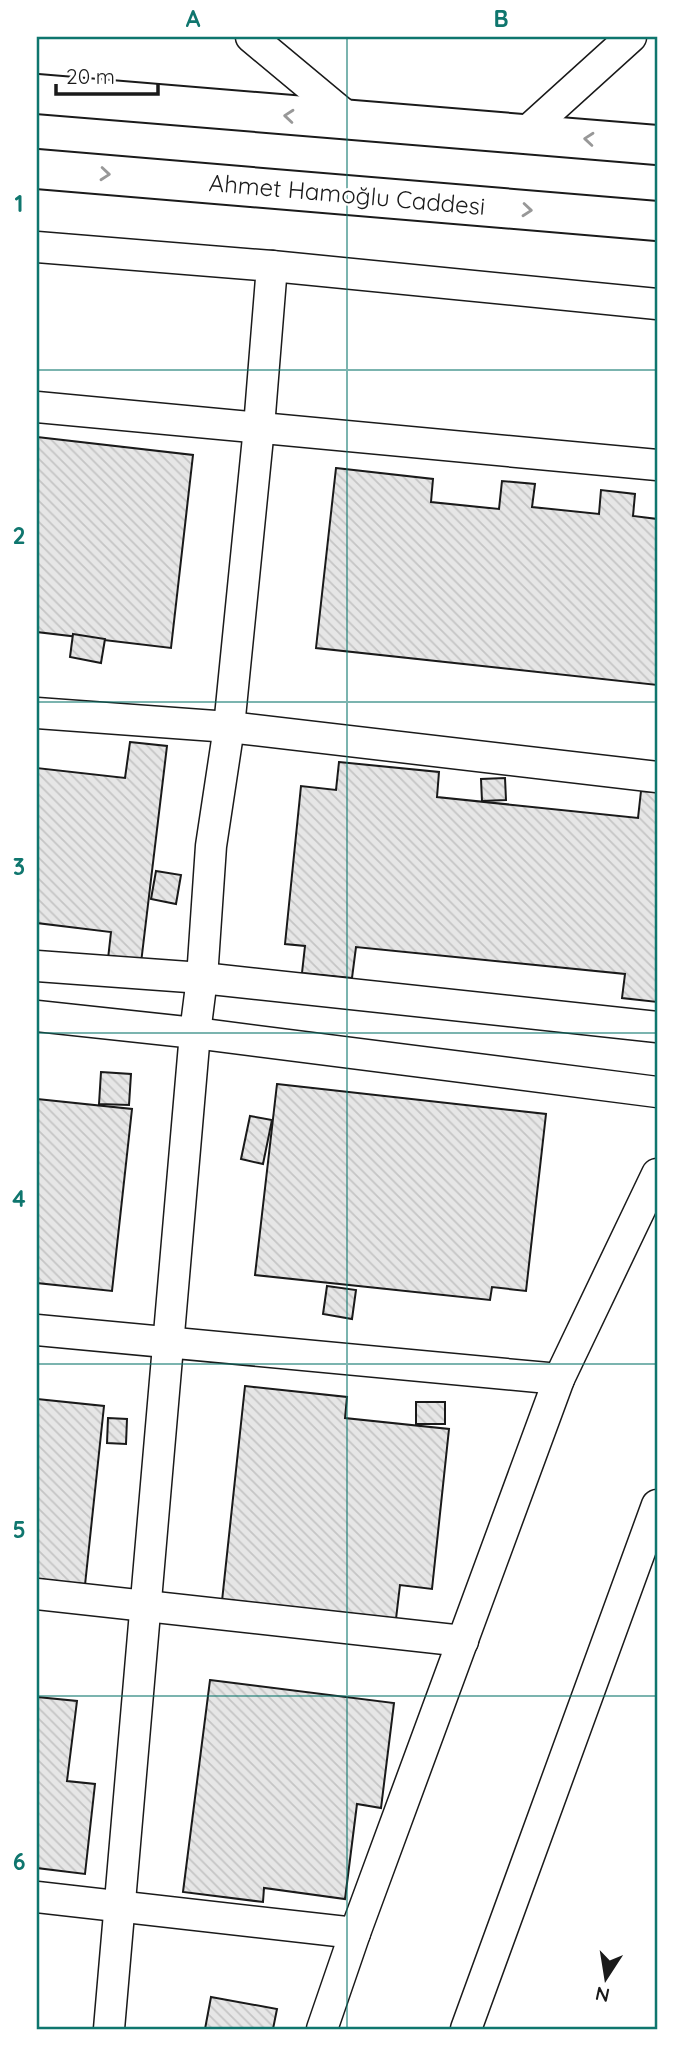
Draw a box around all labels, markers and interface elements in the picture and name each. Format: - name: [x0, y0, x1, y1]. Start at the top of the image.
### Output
- text: A: [186, 4, 201, 33]
- text: B: [493, 4, 509, 33]
- scale bar: [56, 52, 158, 96]
- text: 20 m: [66, 63, 115, 89]
- one-way arrow: [283, 109, 294, 124]
- one-way arrow: [583, 132, 594, 147]
- one-way arrow: [100, 166, 111, 181]
- street label: Ahmet Hamoğlu Caddesi: [208, 167, 487, 221]
- text: 1: [15, 189, 23, 218]
- one-way arrow: [522, 202, 533, 217]
- text: 2: [12, 521, 26, 550]
- text: 3: [13, 852, 25, 881]
- text: 4: [12, 1184, 26, 1213]
- text: 5: [12, 1515, 26, 1544]
- text: 6: [13, 1847, 25, 1876]
- north arrow: [572, 1944, 642, 2014]
- text: N: [593, 1981, 612, 2008]

